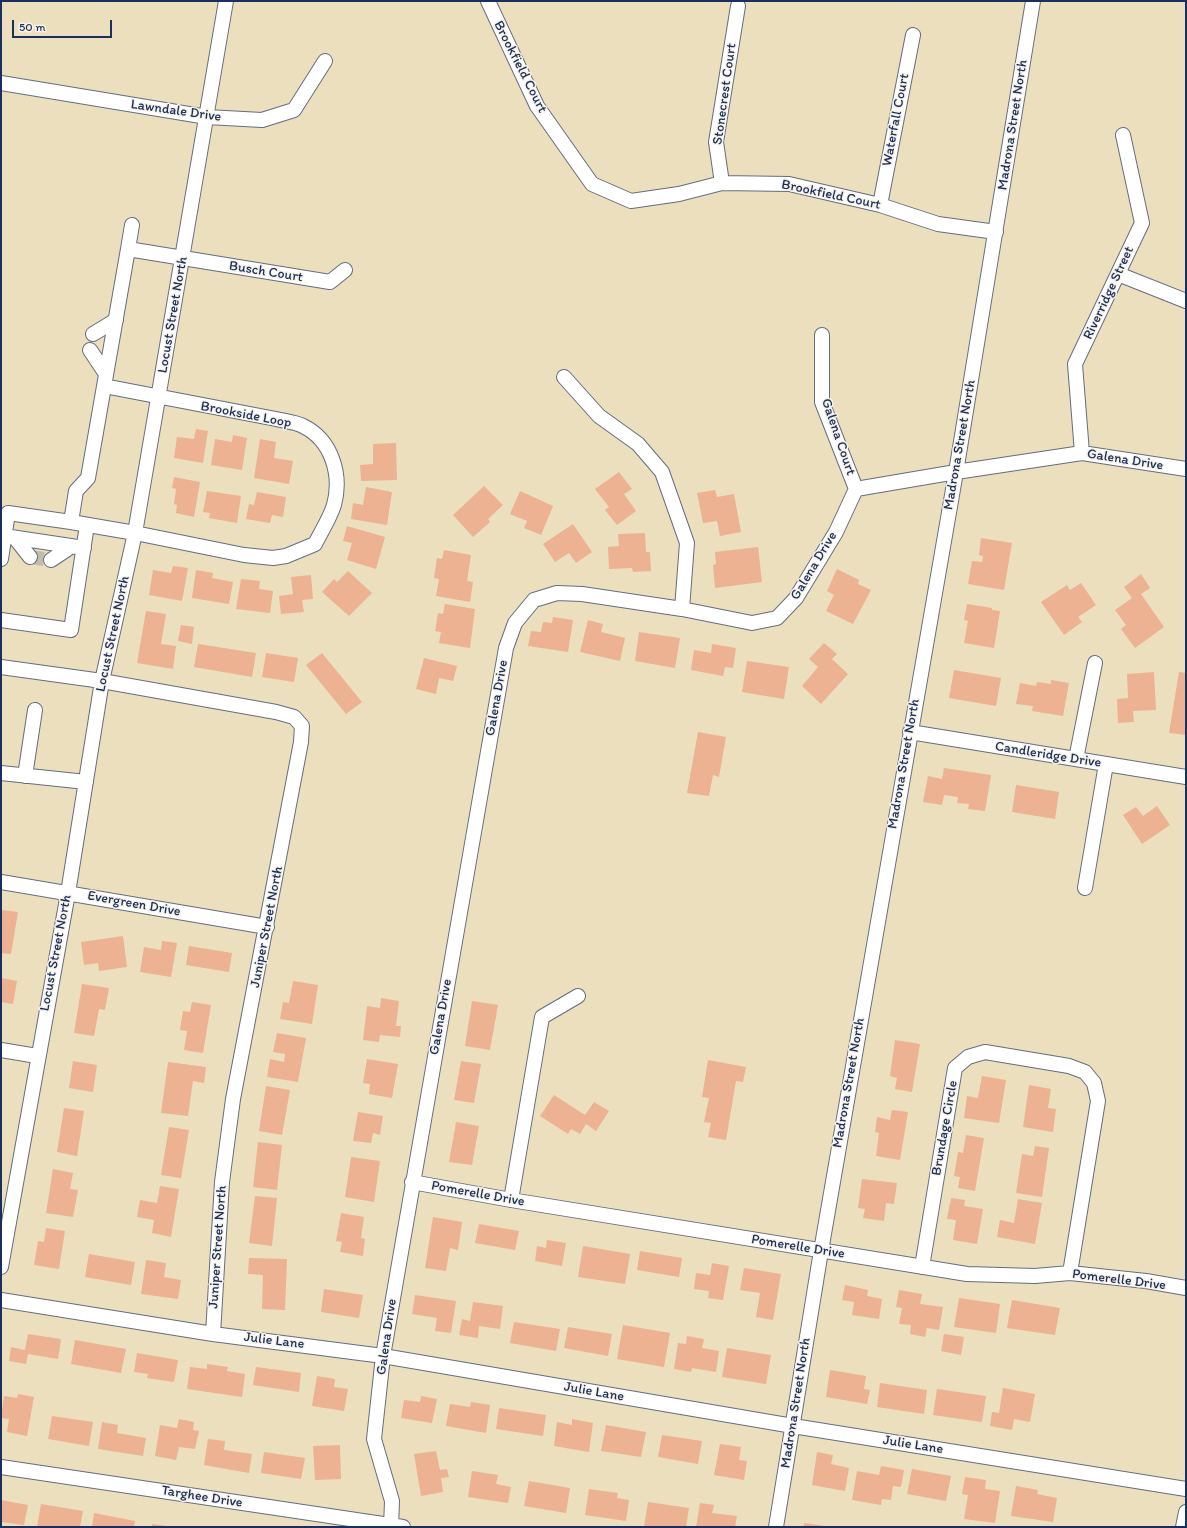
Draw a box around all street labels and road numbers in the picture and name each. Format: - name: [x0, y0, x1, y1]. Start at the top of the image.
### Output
- street label: Brookfield Court: [490, 18, 550, 116]
- street label: Stonecrest Court: [710, 42, 740, 146]
- street label: Madrona Street North: [994, 59, 1032, 191]
- street label: Waterfall Court: [879, 72, 913, 168]
- street label: Lawndale Drive: [130, 96, 222, 126]
- street label: Brookfield Court: [780, 176, 882, 214]
- street label: Riverridge Street: [1080, 244, 1138, 342]
- street label: Locust Street North: [154, 255, 192, 375]
- street label: Busch Court: [228, 258, 304, 286]
- street label: Madrona Street North: [940, 379, 980, 511]
- street label: Galena Court: [817, 396, 859, 478]
- street label: Brookside Loop: [199, 398, 293, 432]
- street label: Galena Drive: [1086, 446, 1164, 474]
- street label: Galena Drive: [787, 529, 841, 603]
- street label: Locust Street North: [93, 574, 133, 694]
- street label: Galena Drive: [482, 659, 512, 737]
- street label: Madrona Street North: [884, 698, 924, 830]
- street label: Candleridge Drive: [994, 738, 1102, 772]
- street label: Juniper Street North: [247, 865, 287, 989]
- street label: Evergreen Drive: [86, 888, 182, 920]
- street label: Locust Street North: [36, 893, 76, 1013]
- street label: Galena Drive: [426, 978, 456, 1056]
- street label: Madrona Street North: [829, 1017, 869, 1149]
- street label: Brundage Circle: [928, 1079, 962, 1177]
- street label: Pomerelle Drive: [430, 1178, 526, 1210]
- street label: Juniper Street North: [205, 1185, 231, 1309]
- street label: Pomerelle Drive: [750, 1231, 846, 1263]
- street label: Pomerelle Drive: [1071, 1266, 1167, 1294]
- street label: Galena Drive: [373, 1298, 401, 1376]
- street label: Julie Lane: [243, 1329, 305, 1353]
- street label: Madrona Street North: [777, 1337, 815, 1469]
- street label: Julie Lane: [563, 1378, 625, 1406]
- street label: Julie Lane: [882, 1432, 944, 1458]
- street label: Targhee Drive: [160, 1482, 244, 1512]

